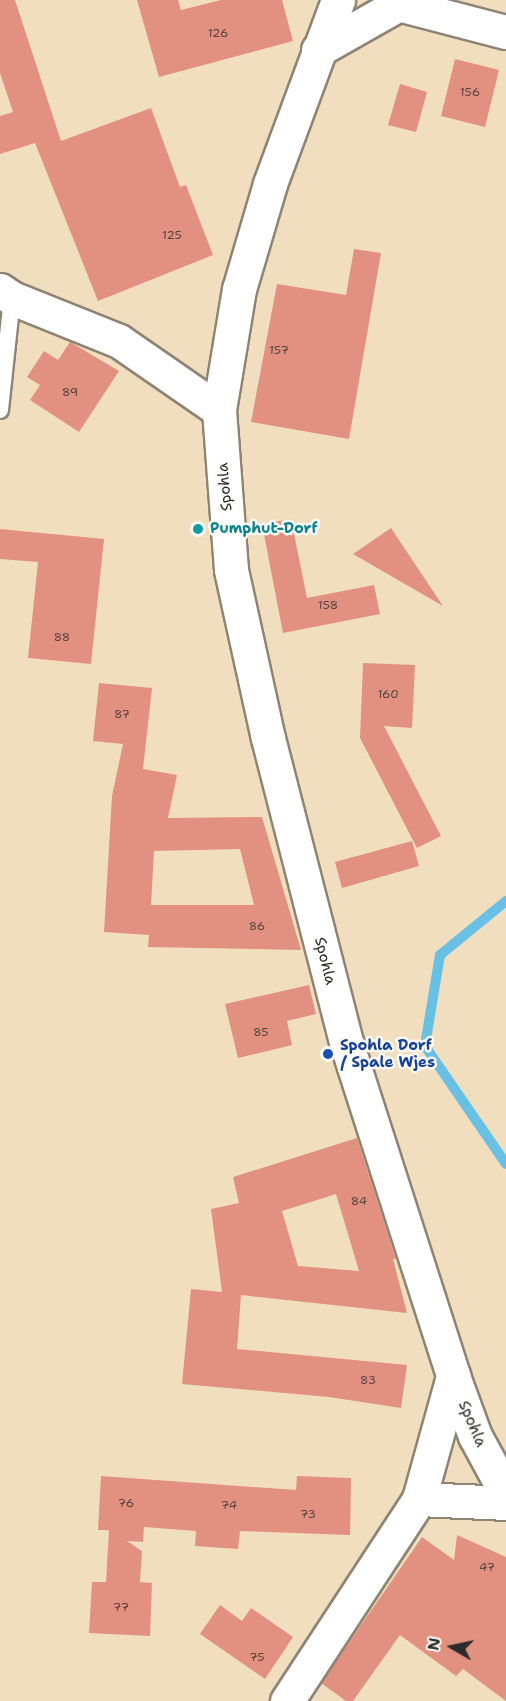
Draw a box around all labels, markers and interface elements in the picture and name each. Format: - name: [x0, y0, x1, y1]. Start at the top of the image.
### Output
- house number: 126: [208, 27, 228, 41]
- house number: 156: [460, 86, 480, 100]
- house number: 125: [162, 229, 182, 243]
- house number: 157: [269, 344, 289, 358]
- house number: 89: [62, 386, 78, 400]
- street label: Spohla: [214, 462, 236, 512]
- place label: Pumphut-Dorf: [210, 520, 318, 538]
- marker: Pumphut-Dorf: [191, 522, 205, 536]
- house number: 158: [318, 599, 338, 613]
- house number: 88: [54, 631, 70, 645]
- house number: 160: [377, 688, 399, 702]
- house number: 87: [114, 708, 130, 722]
- house number: 86: [249, 920, 265, 934]
- street label: Spohla: [310, 935, 340, 987]
- house number: 85: [253, 1026, 269, 1040]
- place label: Spohla Dorf / Spale Wjes: [340, 1036, 435, 1071]
- marker: Spohla Dorf / Spale Wjes: [321, 1047, 335, 1061]
- house number: 84: [351, 1195, 367, 1209]
- house number: 83: [360, 1374, 376, 1388]
- street label: Spohla: [454, 1398, 490, 1450]
- house number: 76: [118, 1497, 134, 1511]
- house number: 74: [221, 1499, 237, 1513]
- house number: 73: [300, 1508, 316, 1522]
- house number: 47: [479, 1561, 495, 1575]
- house number: 77: [113, 1601, 129, 1615]
- north arrow: [422, 1617, 482, 1677]
- text: N: [422, 1636, 445, 1652]
- house number: 75: [249, 1651, 265, 1665]

